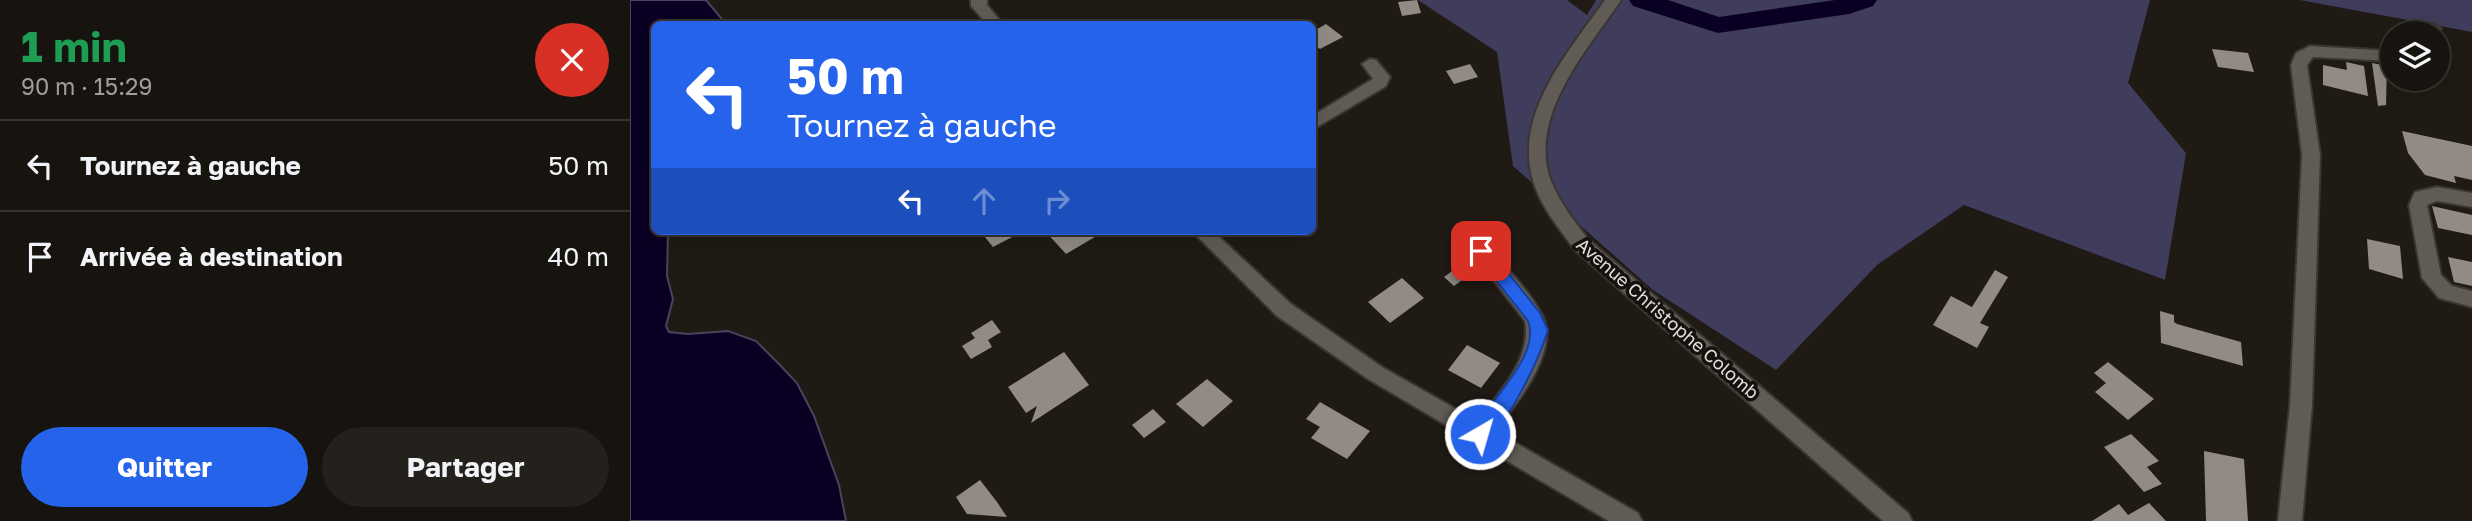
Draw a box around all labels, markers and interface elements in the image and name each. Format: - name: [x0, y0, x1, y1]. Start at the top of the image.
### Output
- text: 1 min: [21, 21, 127, 71]
- map controls: [2380, 21, 2450, 91]
- button: layers: [2380, 21, 2450, 91]
- button: close: [535, 23, 609, 97]
- text: 50 m: [787, 46, 904, 105]
- icon: left: [672, 49, 763, 140]
- text: 90 m · 15:29: [21, 72, 152, 100]
- text: Tournez à gauche: [787, 106, 1056, 144]
- icon: left: [21, 147, 59, 185]
- text: Tournez à gauche: [80, 150, 301, 181]
- text: 50 m: [548, 150, 609, 181]
- icon: left: [892, 182, 930, 220]
- icon: ahead: [965, 182, 1003, 220]
- icon: right: [1038, 182, 1076, 220]
- pin: [1451, 221, 1511, 281]
- icon: arrive: [1462, 232, 1500, 270]
- street label: Avenue Christophe Colomb: [1572, 233, 1764, 403]
- icon: arrive: [21, 238, 59, 276]
- text: Arrivée à destination: [80, 241, 343, 272]
- text: 40 m: [548, 241, 609, 272]
- position arrow: [1443, 397, 1517, 471]
- button: Quitter: [21, 427, 308, 507]
- button: Partager: [322, 427, 609, 507]

